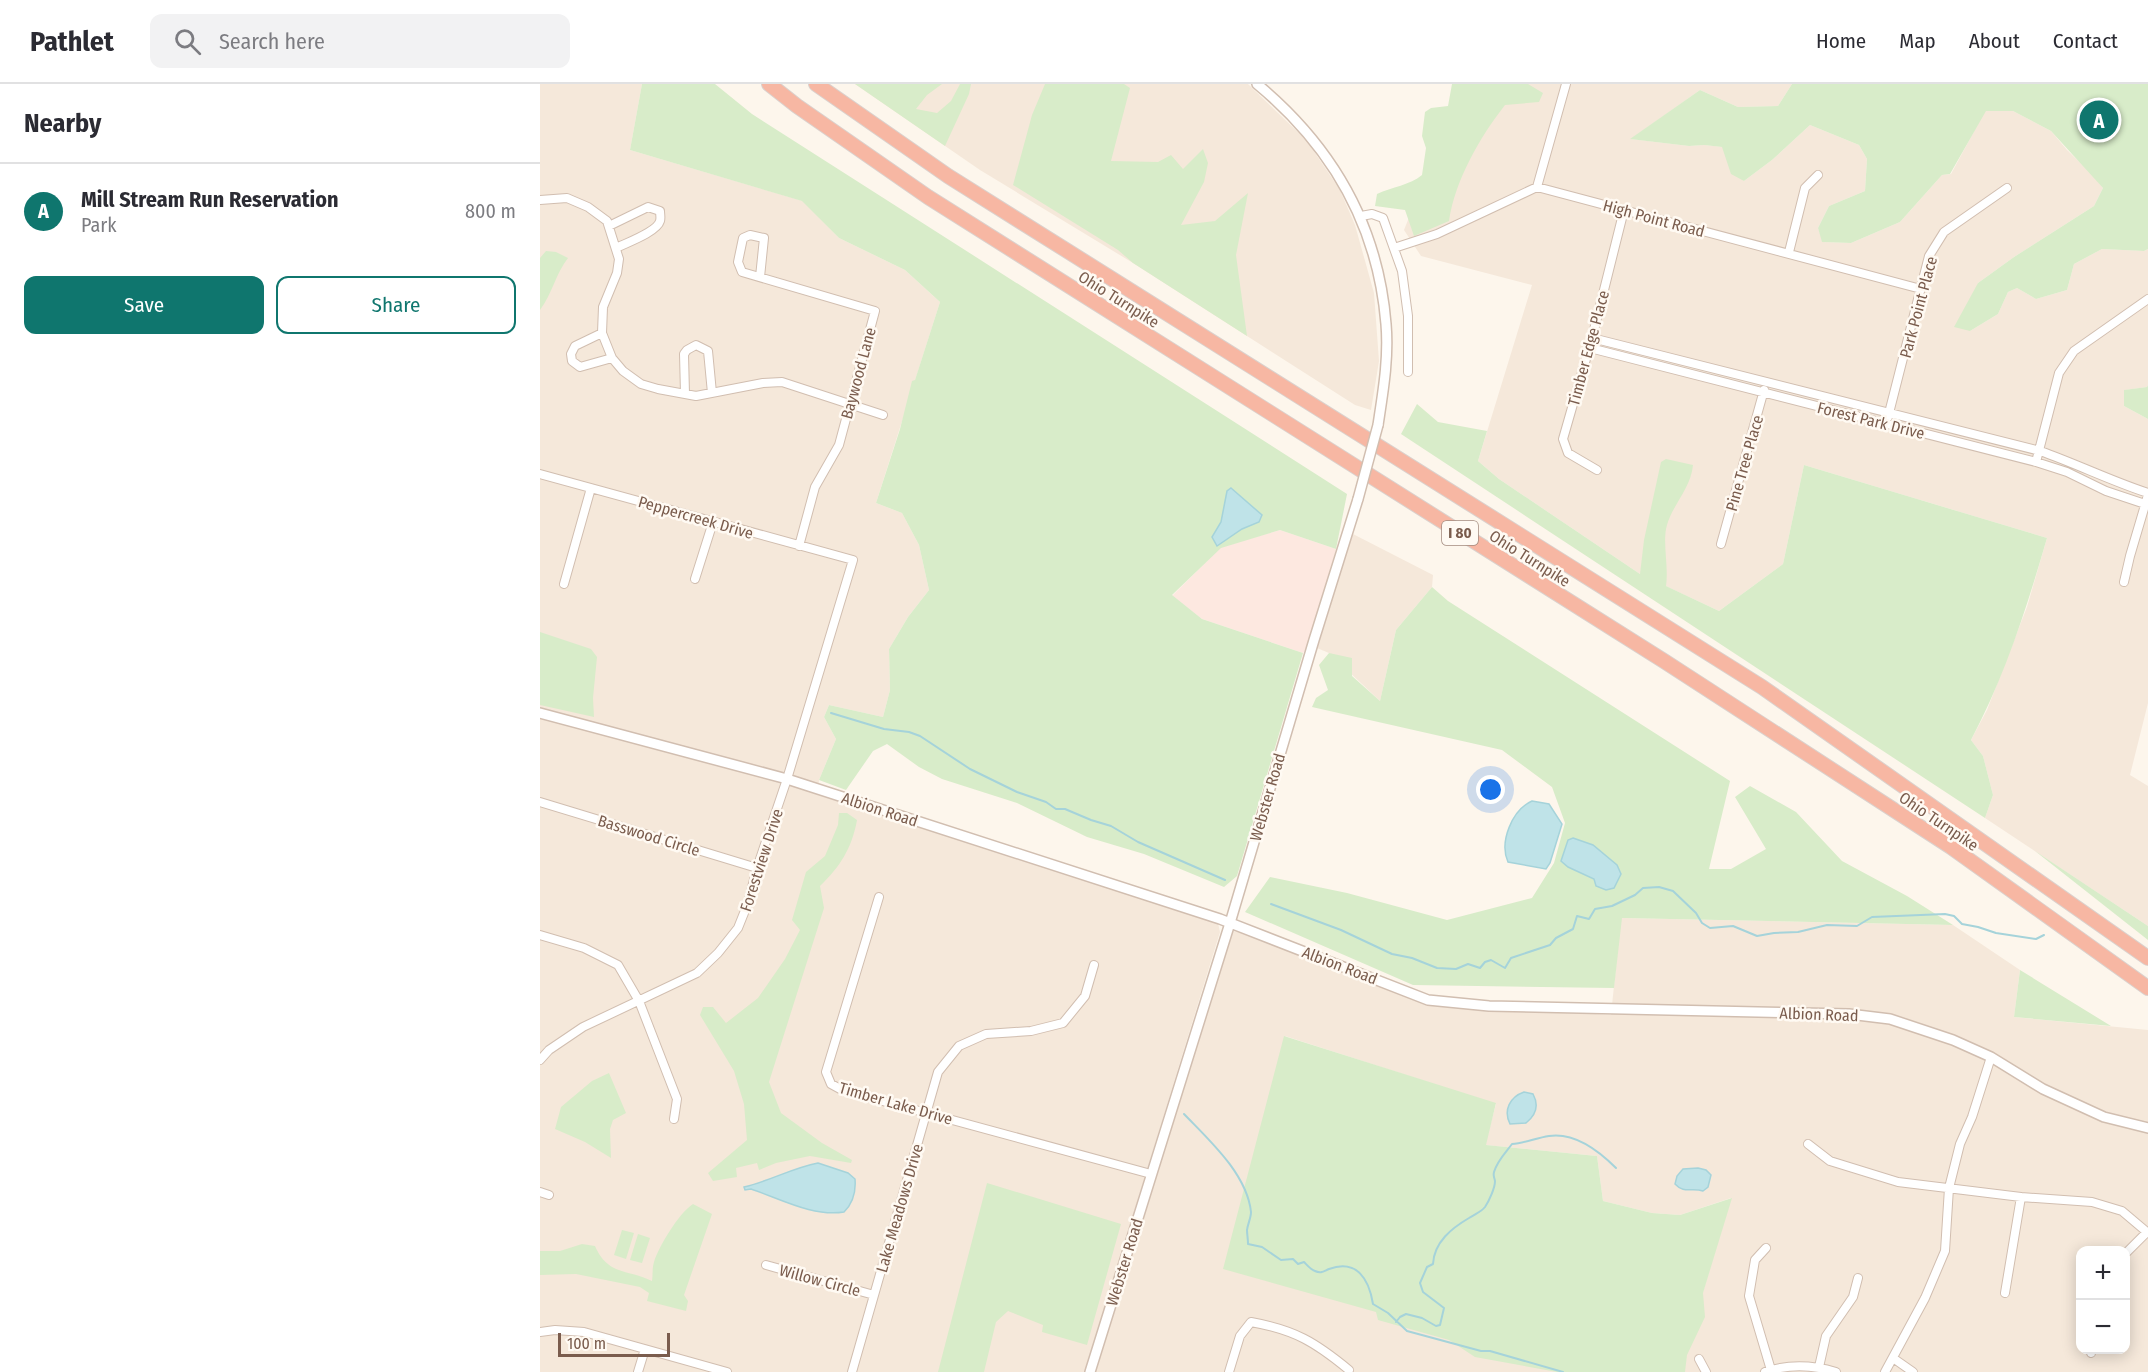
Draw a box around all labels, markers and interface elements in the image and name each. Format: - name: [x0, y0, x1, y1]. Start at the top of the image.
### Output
- search box: [150, 14, 570, 68]
- text: Pathlet: [30, 25, 114, 58]
- icon: search: [171, 25, 204, 58]
- text: Search here: [219, 28, 325, 55]
- text: Home: [1816, 28, 1866, 54]
- text: Map: [1899, 28, 1936, 54]
- text: About: [1969, 28, 2020, 54]
- text: Contact: [2053, 28, 2118, 54]
- pin: A: [2080, 98, 2118, 142]
- text: Nearby: [24, 108, 101, 139]
- text: Mill Stream Run Reservation: [81, 186, 339, 213]
- street label: High Point Road: [1601, 196, 1707, 241]
- text: A: [38, 199, 49, 223]
- text: 800 m: [465, 199, 516, 223]
- text: Park: [81, 213, 117, 237]
- street label: Park Point Place: [1896, 254, 1941, 360]
- street label: Ohio Turnpike: [1075, 267, 1163, 332]
- button: Save: [24, 276, 264, 334]
- button: Share: [276, 276, 516, 334]
- street label: Timber Edge Place: [1564, 288, 1613, 408]
- street label: Baywood Lane: [837, 325, 880, 421]
- street label: Forest Park Drive: [1815, 398, 1927, 443]
- street label: Pine Tree Place: [1722, 413, 1767, 513]
- street label: Peppercreek Drive: [636, 492, 756, 543]
- road number: I 80: [1442, 521, 1478, 545]
- street label: Ohio Turnpike: [1486, 526, 1574, 591]
- street label: Webster Road: [1246, 751, 1289, 843]
- your location: [1476, 775, 1505, 804]
- street label: Albion Road: [839, 788, 920, 831]
- street label: Ohio Turnpike: [1895, 788, 1982, 855]
- street label: Forestview Drive: [736, 806, 787, 914]
- street label: Basswood Circle: [596, 811, 702, 860]
- street label: Albion Road: [1300, 942, 1380, 988]
- street label: Albion Road: [1779, 1004, 1859, 1025]
- street label: Timber Lake Drive: [837, 1078, 955, 1129]
- street label: Lake Meadows Drive: [872, 1142, 927, 1275]
- street label: Webster Road: [1102, 1216, 1147, 1308]
- map controls: [2076, 1246, 2130, 1354]
- button: +: [2076, 1246, 2130, 1300]
- street label: Willow Circle: [777, 1261, 863, 1300]
- button: −: [2076, 1300, 2130, 1354]
- scale bar: [558, 1330, 670, 1358]
- text: 100 m: [567, 1334, 606, 1353]

